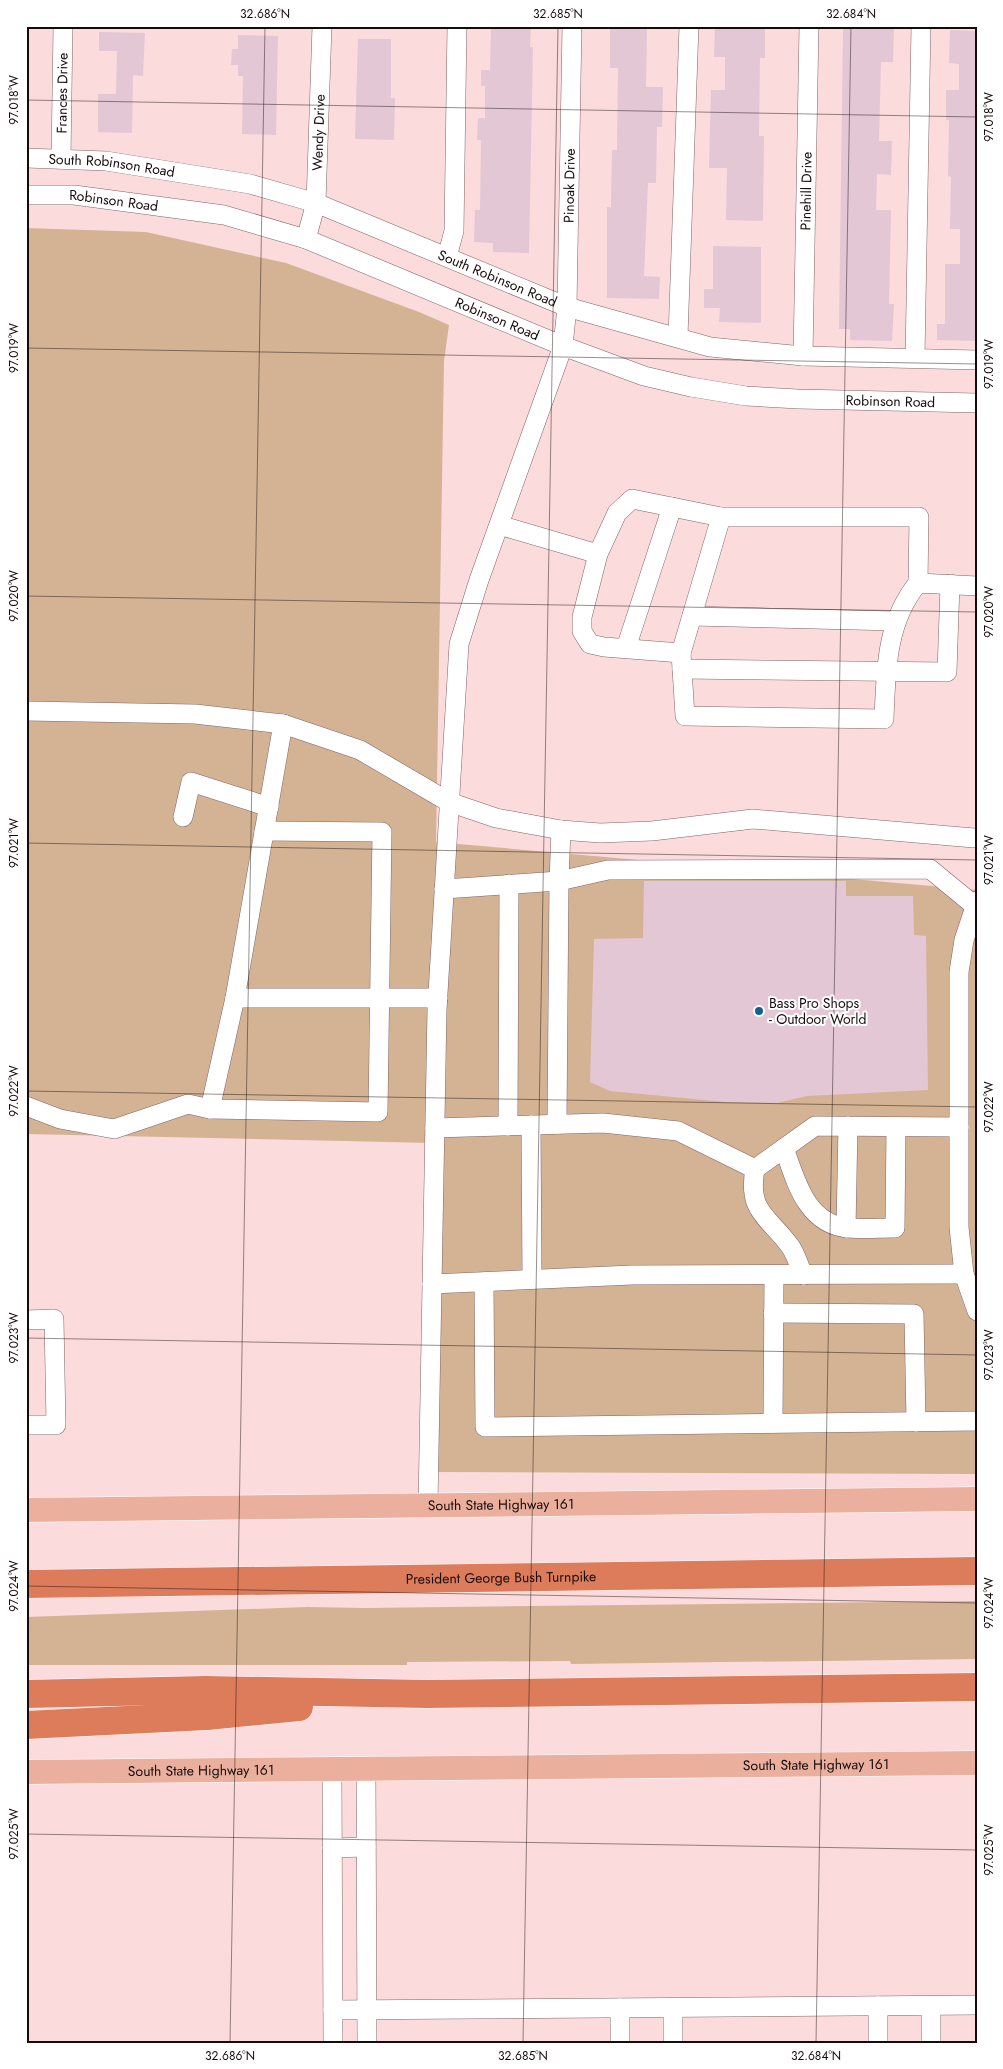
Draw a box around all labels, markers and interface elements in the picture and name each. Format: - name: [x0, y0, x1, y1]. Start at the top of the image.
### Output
- text: 32.686°N: [240, 5, 290, 23]
- text: 32.685°N: [533, 5, 583, 23]
- text: 32.684°N: [826, 5, 876, 23]
- street label: Frances Drive: [51, 53, 73, 133]
- text: 97.018°W: [5, 75, 23, 125]
- text: 97.018°W: [980, 92, 998, 142]
- street label: Wendy Drive: [307, 94, 330, 171]
- street label: Pinoak Drive: [558, 148, 580, 223]
- street label: South Robinson Road: [48, 149, 176, 182]
- street label: Pinehill Drive: [795, 151, 817, 231]
- street label: Robinson Road: [69, 185, 159, 216]
- street label: South Robinson Road: [435, 245, 560, 312]
- street label: Robinson Road: [452, 292, 543, 345]
- text: 97.019°W: [5, 323, 23, 373]
- text: 97.019°W: [980, 339, 998, 389]
- street label: Robinson Road: [845, 390, 935, 412]
- text: 97.020°W: [5, 570, 23, 622]
- text: 97.020°W: [980, 586, 998, 638]
- text: 97.021°W: [5, 818, 23, 868]
- text: 97.021°W: [980, 835, 998, 885]
- place label: Bass Pro Shops - Outdoor World: [769, 993, 867, 1029]
- marker: Bass Pro Shops - Outdoor World: [753, 1005, 765, 1017]
- text: 97.022°W: [5, 1065, 23, 1117]
- text: 97.022°W: [980, 1081, 998, 1133]
- text: 97.023°W: [5, 1312, 23, 1364]
- text: 97.023°W: [980, 1329, 998, 1381]
- street label: South State Highway 161: [428, 1494, 574, 1515]
- text: 97.024°W: [5, 1560, 23, 1612]
- street label: President George Bush Turnpike: [406, 1566, 596, 1589]
- text: 97.024°W: [980, 1577, 998, 1629]
- street label: South State Highway 161: [743, 1754, 889, 1775]
- street label: South State Highway 161: [128, 1760, 274, 1781]
- text: 97.025°W: [5, 1808, 23, 1860]
- text: 97.025°W: [980, 1824, 998, 1876]
- text: 32.686°N: [205, 2047, 255, 2065]
- text: 32.685°N: [498, 2047, 548, 2065]
- text: 32.684°N: [791, 2047, 841, 2065]

